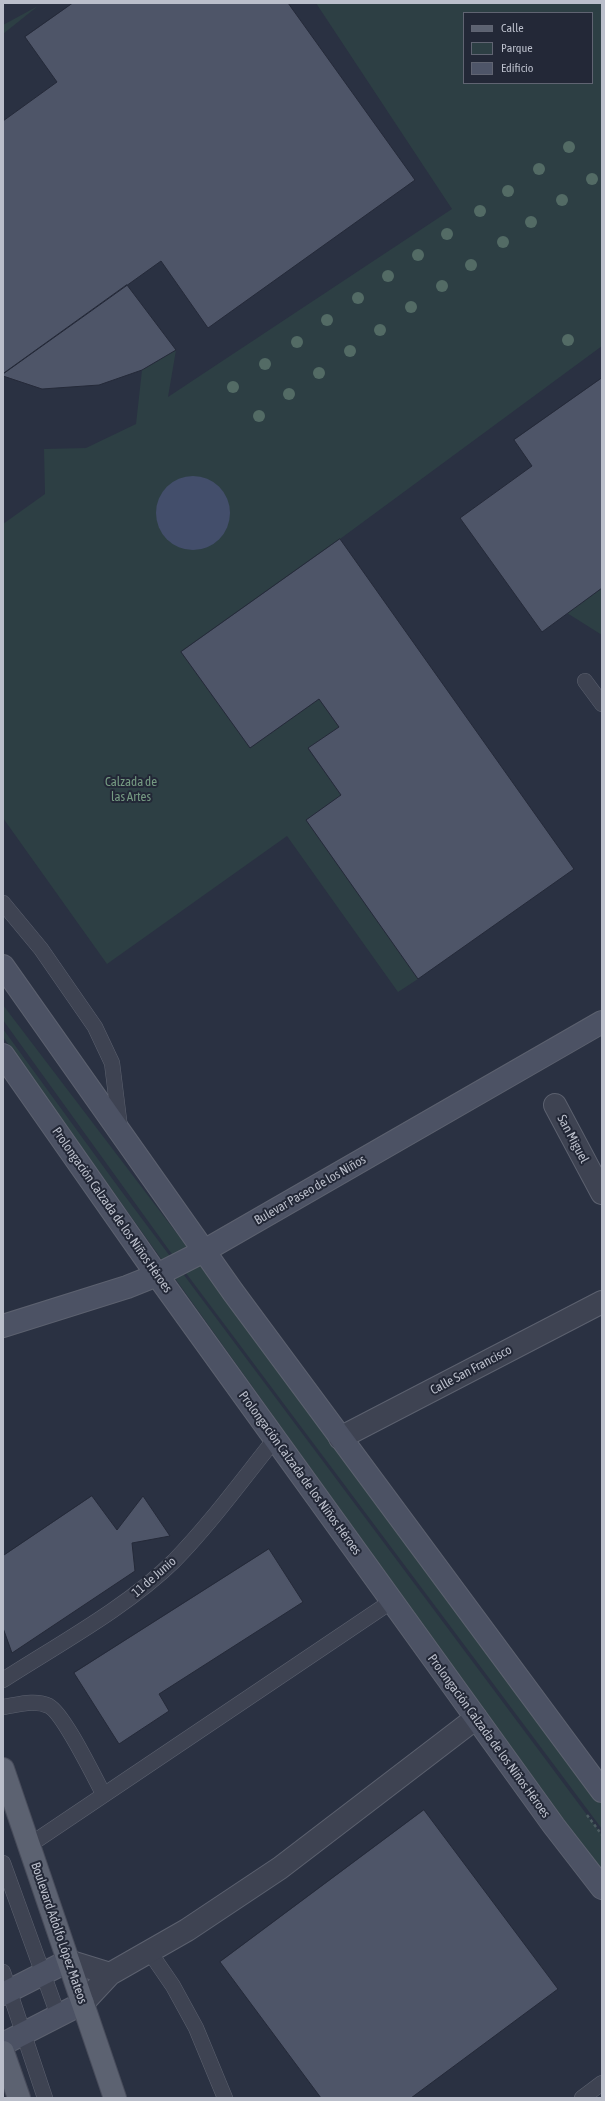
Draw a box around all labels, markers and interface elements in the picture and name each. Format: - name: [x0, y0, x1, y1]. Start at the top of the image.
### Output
- legend: [463, 12, 593, 84]
- text: Calle: [501, 21, 524, 35]
- text: Parque: [501, 41, 533, 55]
- text: Edificio: [501, 61, 533, 75]
- park label: Calzada de las Artes: [105, 774, 157, 805]
- street label: San Miguel: [554, 1112, 592, 1166]
- street label: Prolongación Calzada de los Niños Héroes: [49, 1124, 175, 1296]
- street label: Bulevar Paseo de los Niños: [251, 1152, 369, 1228]
- street label: Calle San Francisco: [428, 1342, 514, 1398]
- street label: Prolongación Calzada de los Niños Héroes: [235, 1388, 365, 1558]
- street label: 11 de Junio: [129, 1554, 179, 1600]
- street label: Prolongación Calzada de los Niños Héroes: [424, 1651, 554, 1821]
- street label: Boulevard Adolfo López Mateos: [27, 1860, 91, 2006]

